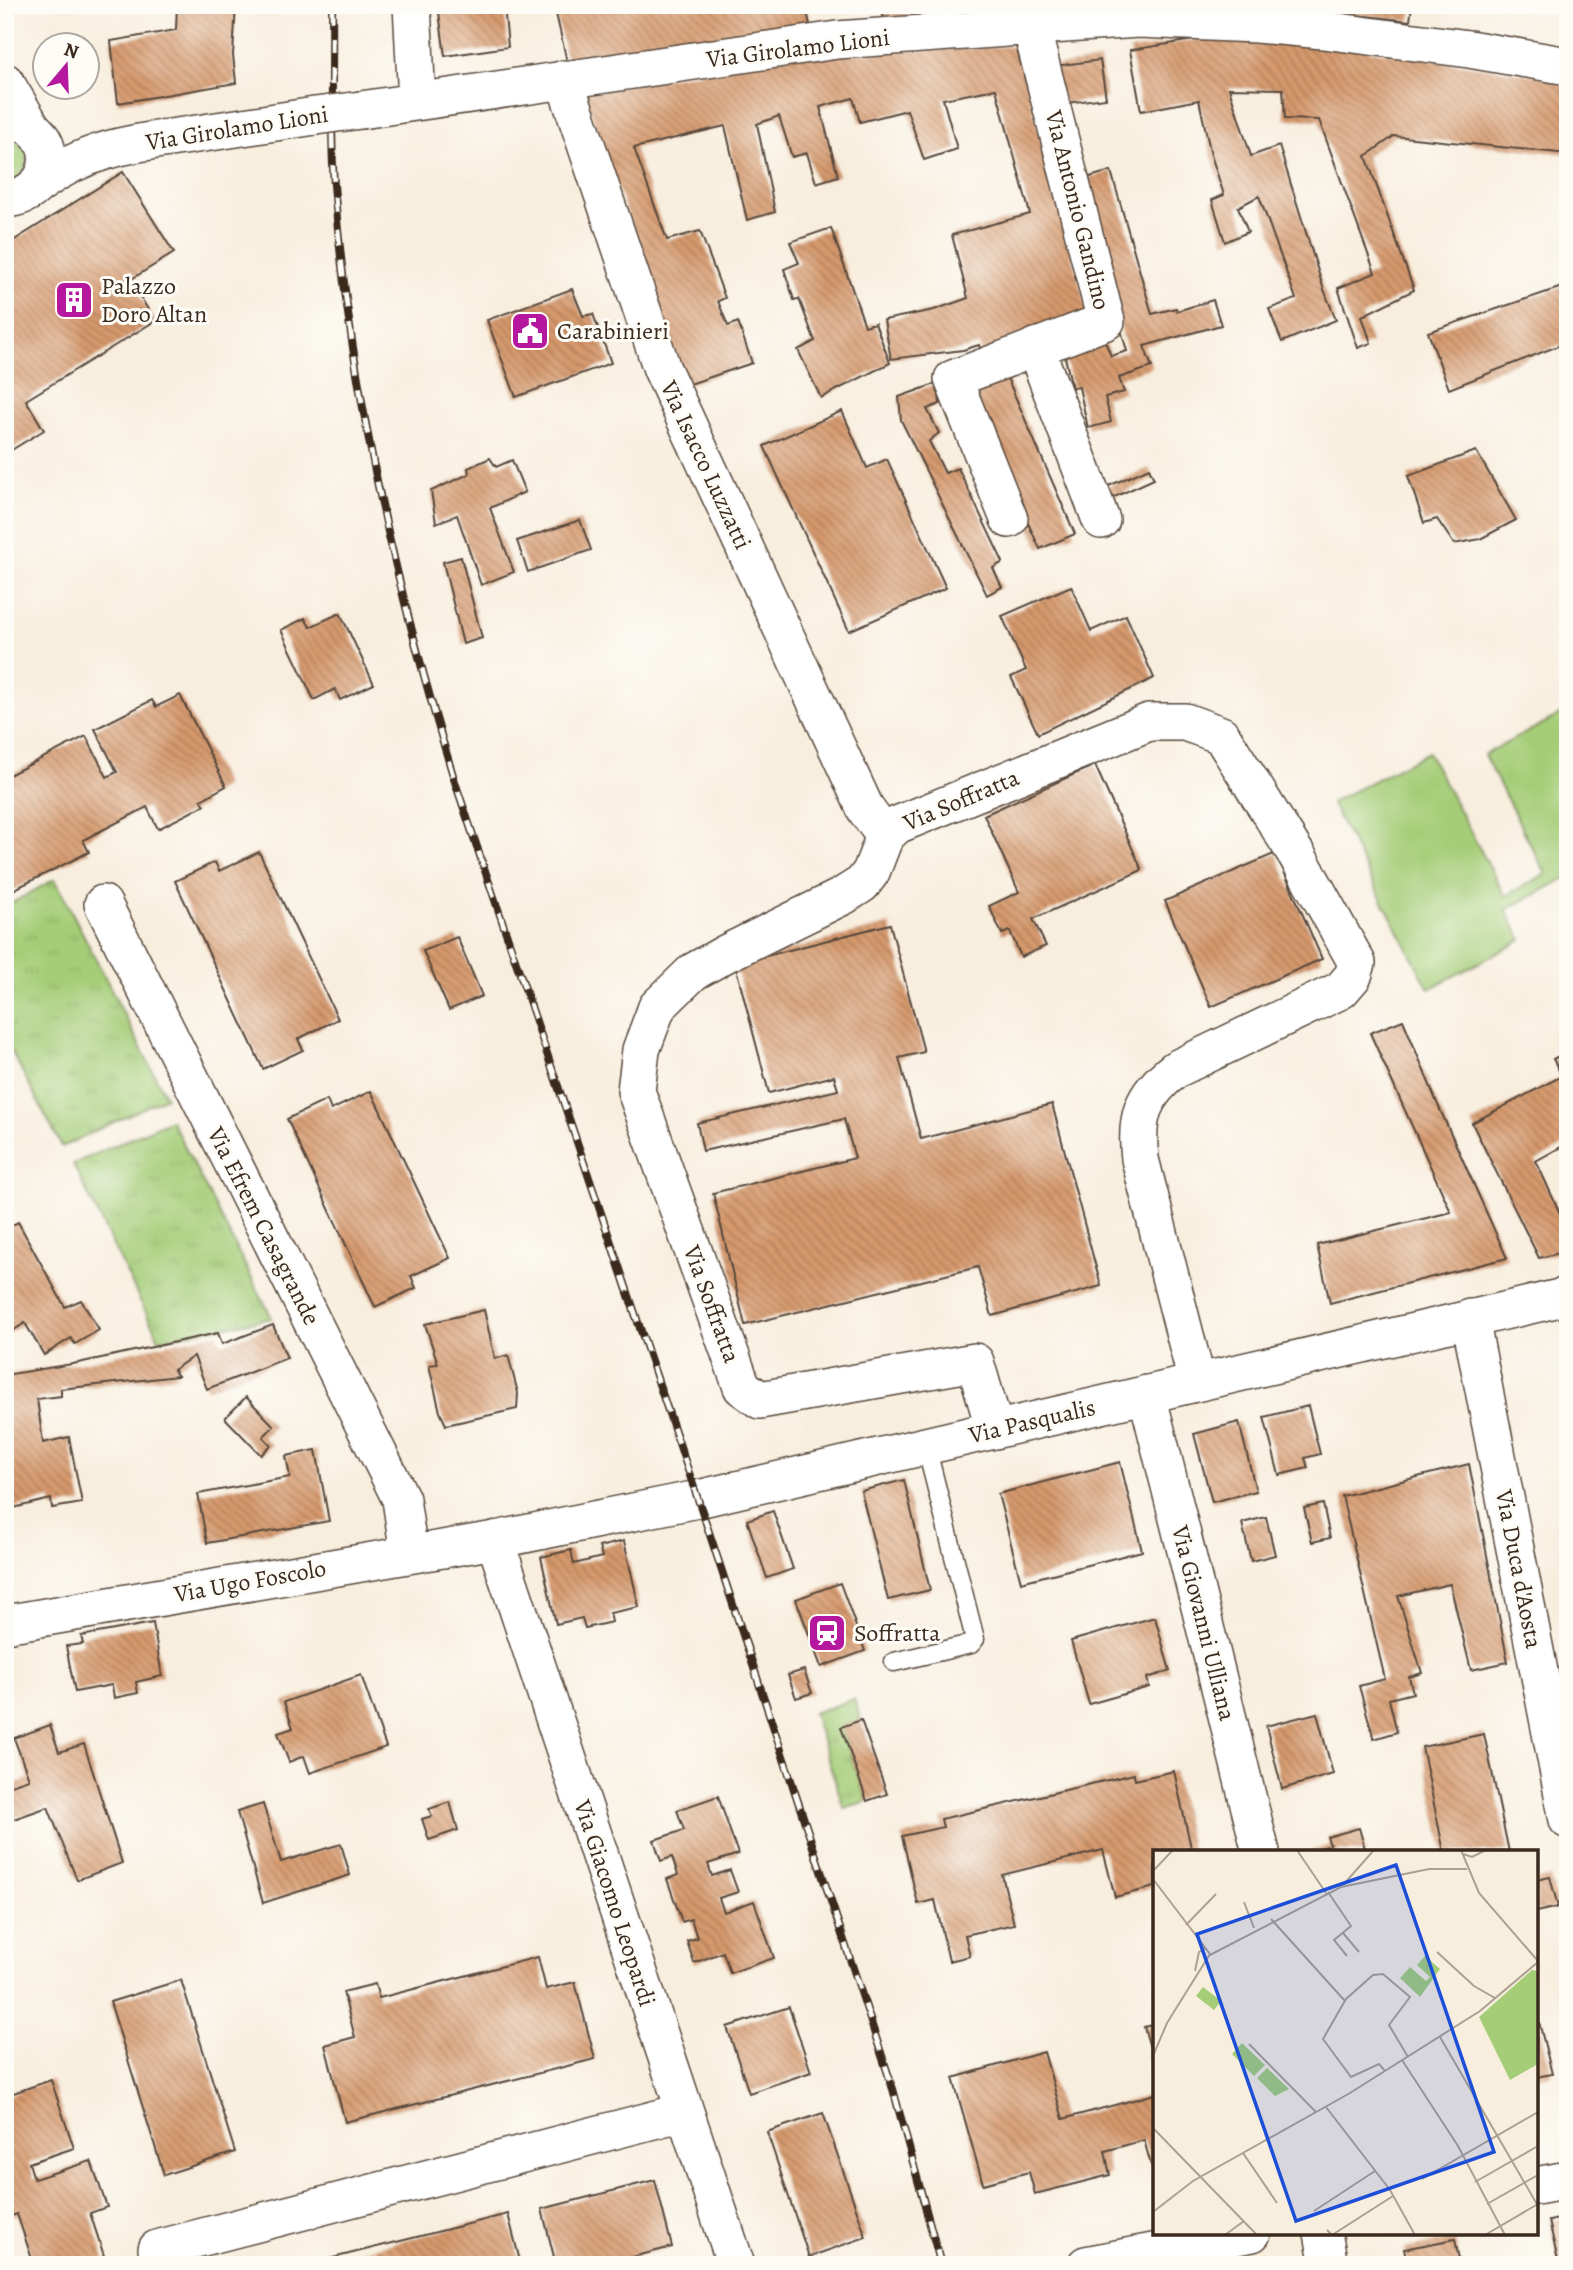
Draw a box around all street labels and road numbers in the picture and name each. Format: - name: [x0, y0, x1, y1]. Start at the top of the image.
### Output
- street label: Via Girolamo Lioni: [704, 21, 891, 75]
- street label: Via Girolamo Lioni: [143, 98, 330, 158]
- street label: Via Antonio Gandino: [1038, 106, 1118, 313]
- street label: Via Isacco Luzzatti: [652, 375, 759, 555]
- street label: Via Soffratta: [897, 761, 1025, 839]
- street label: Via Efrem Casagrande: [200, 1121, 328, 1331]
- street label: Via Soffratta: [676, 1240, 748, 1368]
- street label: Via Pasqualis: [965, 1391, 1098, 1451]
- street label: Via Duca d'Aosta: [1488, 1486, 1550, 1652]
- street label: Via Giovanni Ulliana: [1164, 1521, 1244, 1725]
- street label: Via Ugo Foscolo: [170, 1552, 329, 1610]
- street label: Via Giacomo Leopardi: [566, 1795, 664, 2010]

